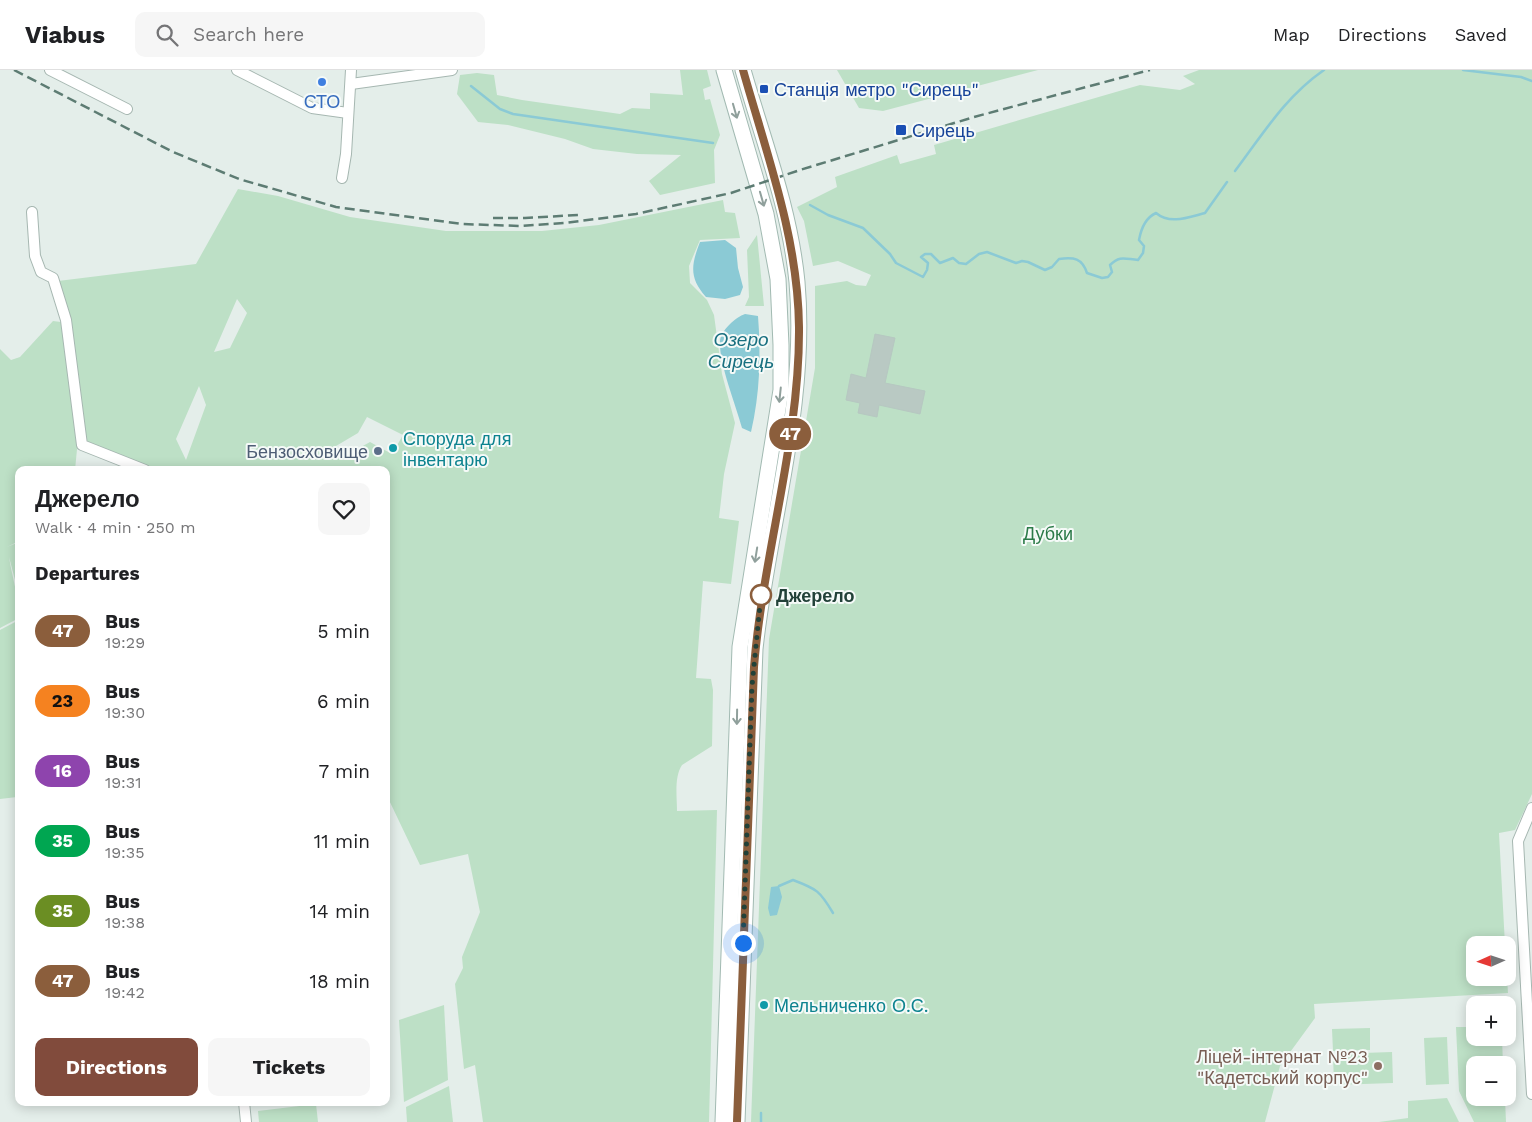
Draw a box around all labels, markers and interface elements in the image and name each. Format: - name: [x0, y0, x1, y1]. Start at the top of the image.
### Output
- search box: [135, 12, 485, 57]
- text: Viabus: [25, 21, 105, 49]
- icon: search: [153, 21, 181, 49]
- text: Search here: [193, 23, 304, 46]
- text: Map: [1273, 24, 1310, 45]
- text: Directions: [1338, 24, 1427, 45]
- text: Saved: [1455, 24, 1507, 45]
- marker: СТО: [316, 76, 328, 88]
- place label: Станція метро "Сирець": [774, 79, 979, 100]
- marker: Станція метро "Сирець": [758, 83, 770, 95]
- place label: СТО: [304, 91, 340, 112]
- one-way arrow: [731, 103, 741, 119]
- place label: Сирець: [912, 120, 975, 141]
- marker: Сирець: [894, 123, 908, 137]
- one-way arrow: [757, 191, 767, 207]
- water label: Озеро Сирець: [708, 328, 774, 373]
- one-way arrow: [775, 386, 785, 402]
- line badge: 47: [768, 418, 812, 450]
- text: 47: [779, 423, 801, 444]
- place label: Споруда для інвентарю: [403, 428, 511, 470]
- place label: Бензосховище: [246, 441, 368, 462]
- marker: Споруда для інвентарю: [387, 442, 399, 454]
- marker: Бензосховище: [372, 445, 384, 457]
- button: heart: [318, 483, 370, 535]
- text: Джерело: [35, 485, 140, 513]
- text: Walk · 4 min · 250 m: [35, 518, 195, 537]
- park label: Дубки: [1023, 523, 1073, 544]
- one-way arrow: [750, 547, 760, 563]
- text: Departures: [35, 562, 140, 585]
- marker: Джерело: [750, 584, 772, 606]
- place label: Джерело: [776, 585, 855, 606]
- text: Bus: [105, 610, 140, 633]
- text: 47: [52, 620, 73, 641]
- text: 5 min: [318, 620, 370, 643]
- text: 19:29: [105, 633, 145, 652]
- text: Bus: [105, 680, 140, 703]
- text: 23: [52, 690, 73, 711]
- text: 6 min: [317, 690, 370, 713]
- text: 19:30: [105, 703, 145, 722]
- one-way arrow: [732, 708, 742, 724]
- text: Bus: [105, 750, 140, 773]
- text: 16: [53, 760, 72, 781]
- text: 7 min: [319, 760, 370, 783]
- text: 19:31: [105, 773, 141, 792]
- text: Bus: [105, 820, 140, 843]
- text: 35: [52, 830, 73, 851]
- text: 11 min: [314, 830, 370, 853]
- text: 19:35: [105, 843, 145, 862]
- text: Bus: [105, 890, 140, 913]
- text: 35: [52, 900, 73, 921]
- text: 14 min: [310, 900, 370, 923]
- text: 19:38: [105, 913, 145, 932]
- your location: [731, 931, 756, 956]
- north arrow: [1466, 936, 1516, 986]
- map controls: [1466, 936, 1516, 1106]
- text: Bus: [105, 960, 140, 983]
- text: 47: [52, 970, 73, 991]
- text: 18 min: [309, 970, 370, 993]
- text: 19:42: [105, 983, 145, 1002]
- place label: Мельниченко О.С.: [774, 995, 929, 1016]
- button: +: [1466, 996, 1516, 1046]
- marker: Мельниченко О.С.: [758, 999, 770, 1011]
- button: Directions: [35, 1038, 198, 1096]
- button: Tickets: [208, 1038, 370, 1096]
- place label: Ліцей-інтернат №23 "Кадетський корпус": [1196, 1046, 1368, 1088]
- button: −: [1466, 1056, 1516, 1106]
- marker: Ліцей-інтернат №23 "Кадетський корпус": [1372, 1060, 1384, 1072]

